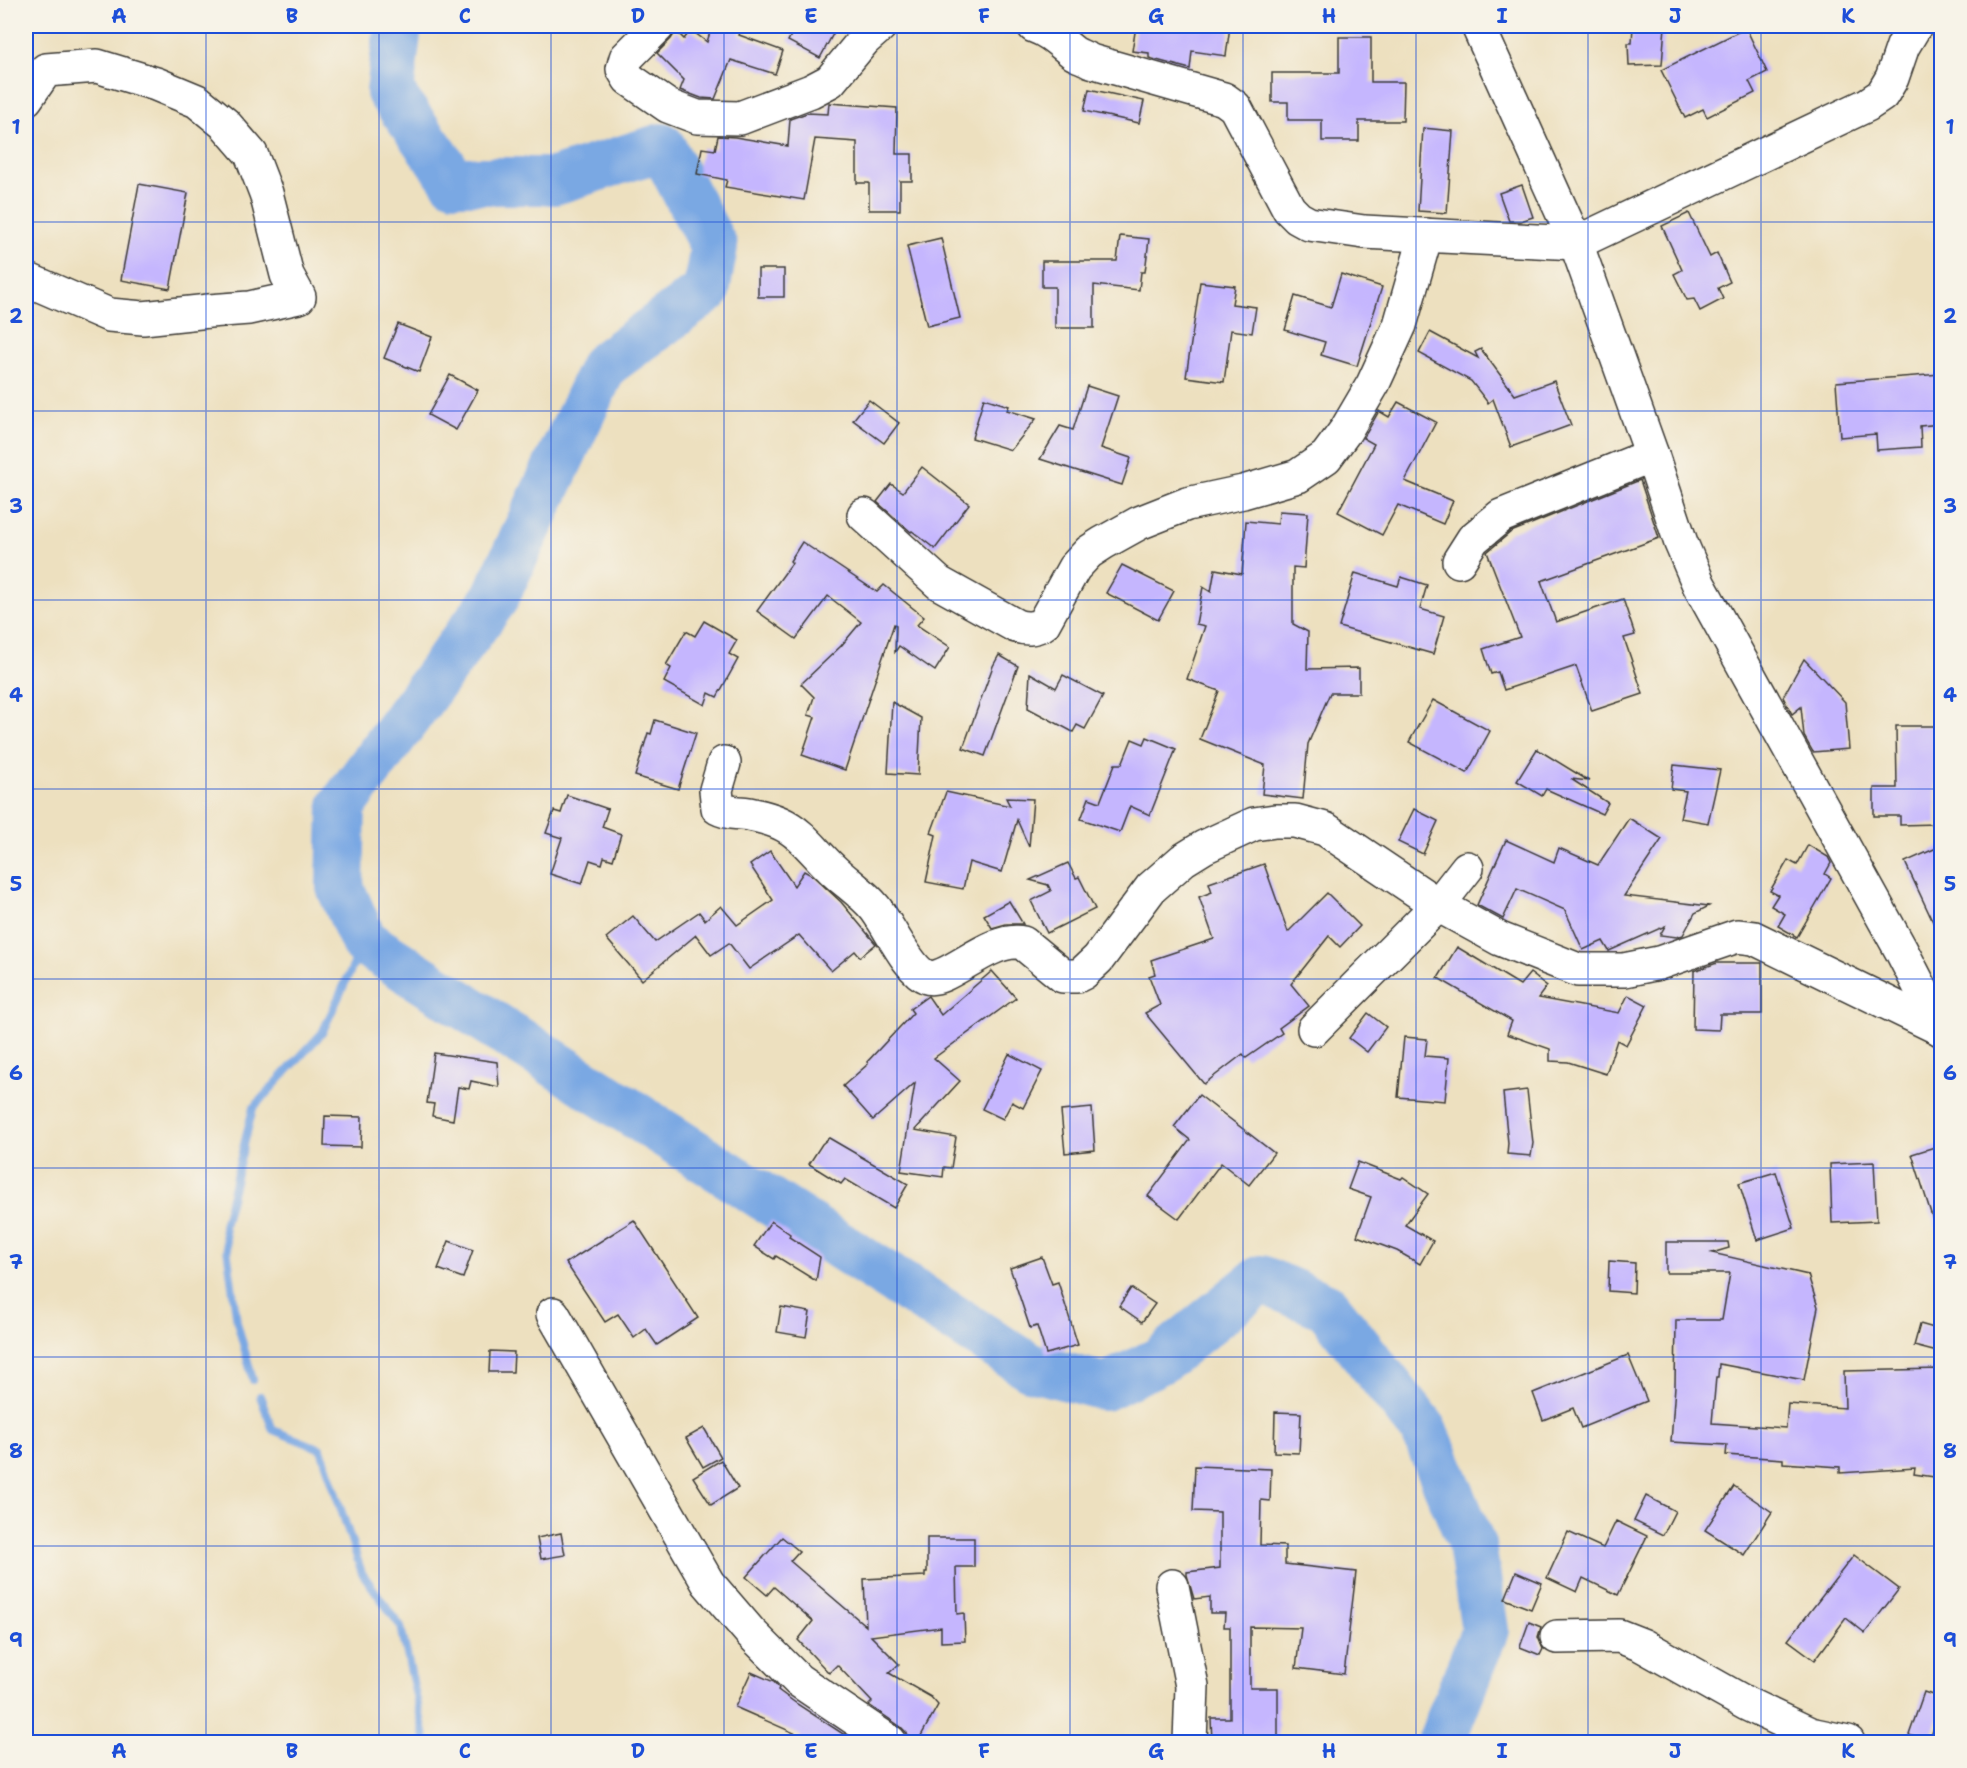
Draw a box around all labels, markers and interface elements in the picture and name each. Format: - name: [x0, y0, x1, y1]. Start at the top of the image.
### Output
- text: A: [111, 3, 127, 29]
- text: B: [286, 3, 298, 29]
- text: C: [459, 3, 471, 29]
- text: D: [631, 3, 645, 29]
- text: E: [804, 3, 818, 29]
- text: F: [978, 3, 990, 29]
- text: G: [1148, 3, 1164, 29]
- text: H: [1322, 3, 1336, 29]
- text: I: [1496, 3, 1508, 29]
- text: J: [1669, 3, 1682, 29]
- text: K: [1841, 3, 1855, 29]
- text: 1: [11, 114, 21, 140]
- text: 1: [1945, 114, 1955, 140]
- text: 2: [9, 303, 23, 329]
- text: 2: [1943, 303, 1957, 329]
- text: 3: [9, 493, 23, 519]
- text: 3: [1943, 493, 1957, 519]
- text: 4: [9, 682, 23, 708]
- text: 4: [1943, 682, 1957, 708]
- text: 5: [10, 871, 22, 897]
- text: 5: [1944, 871, 1956, 897]
- text: 6: [9, 1060, 23, 1086]
- text: 6: [1943, 1060, 1957, 1086]
- text: 7: [9, 1249, 23, 1275]
- text: 7: [1943, 1249, 1957, 1275]
- text: 8: [9, 1438, 23, 1464]
- text: 8: [1943, 1438, 1957, 1464]
- text: 9: [9, 1627, 23, 1653]
- text: 9: [1943, 1627, 1957, 1653]
- text: A: [111, 1738, 127, 1764]
- text: B: [286, 1738, 298, 1764]
- text: C: [459, 1738, 471, 1764]
- text: D: [631, 1738, 645, 1764]
- text: E: [804, 1738, 818, 1764]
- text: F: [978, 1738, 990, 1764]
- text: G: [1148, 1738, 1164, 1764]
- text: H: [1322, 1738, 1336, 1764]
- text: I: [1496, 1738, 1508, 1764]
- text: J: [1669, 1738, 1682, 1764]
- text: K: [1841, 1738, 1855, 1764]

